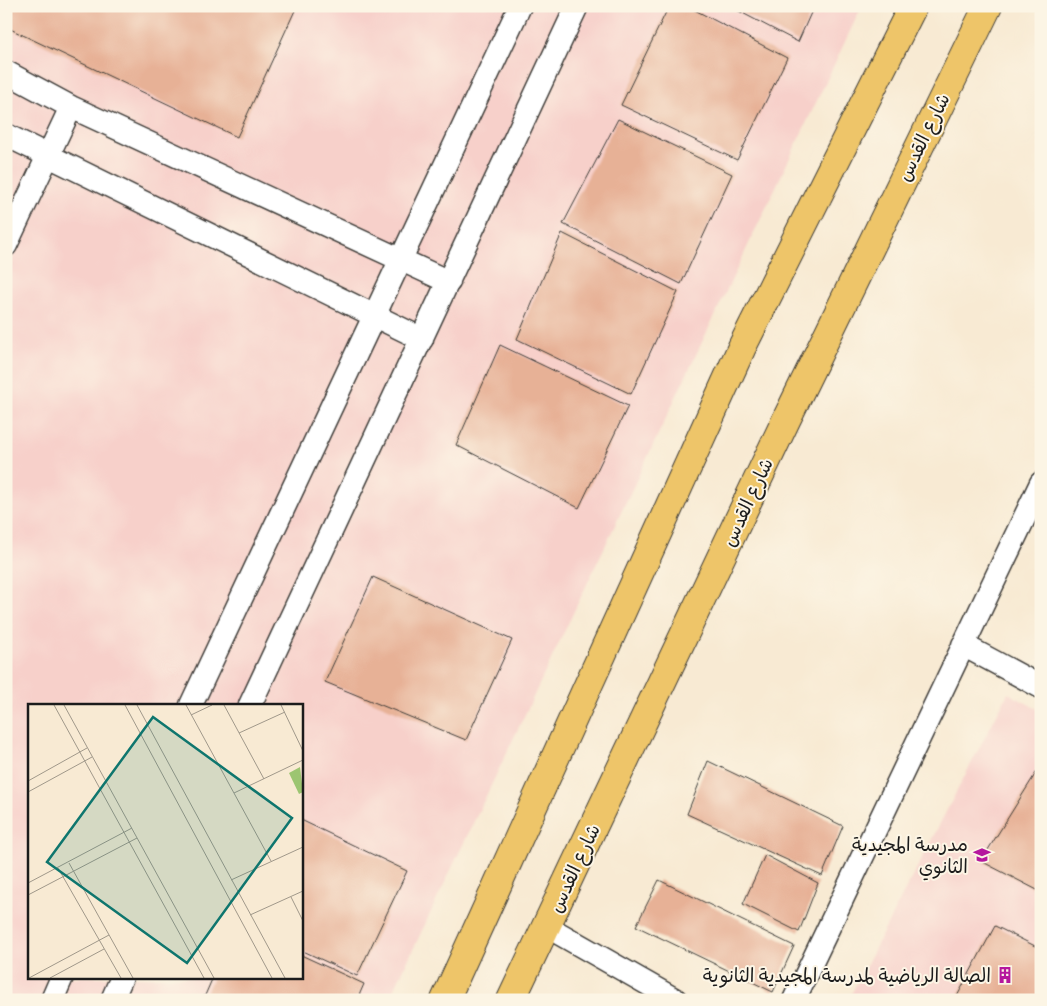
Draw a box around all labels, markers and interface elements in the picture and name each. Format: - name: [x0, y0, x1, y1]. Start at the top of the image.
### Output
- street label: شارع القدس: [890, 89, 956, 186]
- street label: شارع القدس: [715, 453, 780, 551]
- inset map: [28, 704, 302, 978]
- street label: شارع القدس: [542, 819, 607, 917]
- place label: مدرسة المجيدية الثانوي: [852, 831, 968, 881]
- school or university icon: مدرسة المجيدية الثانوي: [972, 845, 992, 865]
- place label: الصالة الرياضية لمدرسة المجيدية الثانوية: [703, 962, 991, 988]
- building icon: الصالة الرياضية لمدرسة المجيدية الثانوية: [995, 965, 1015, 985]

